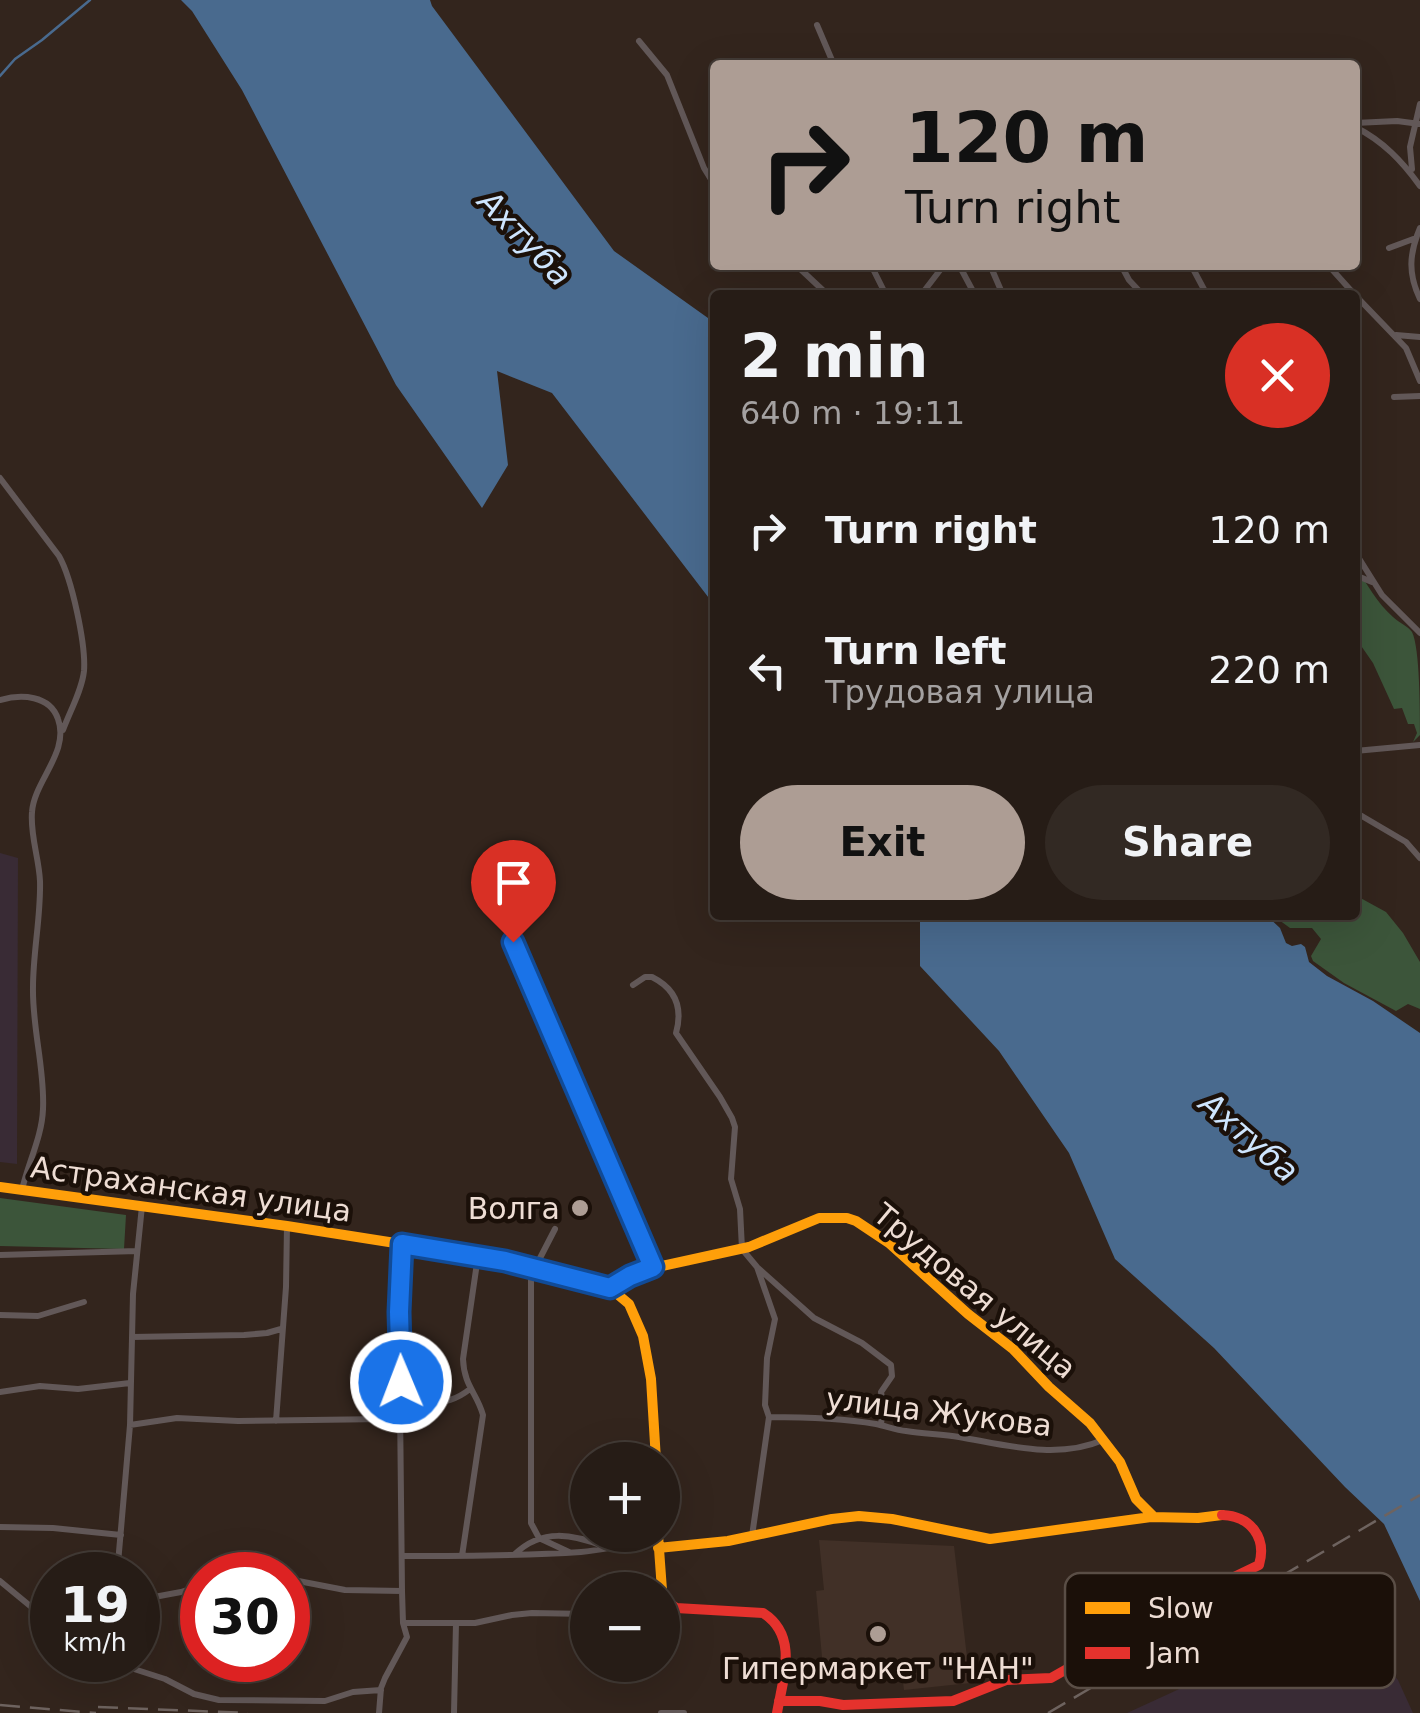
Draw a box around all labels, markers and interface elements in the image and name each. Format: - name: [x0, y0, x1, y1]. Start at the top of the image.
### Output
- text: 120 m: [905, 97, 1148, 179]
- icon: right: [740, 100, 870, 230]
- water label: Ахтуба: [469, 181, 580, 294]
- text: Turn right: [905, 181, 1120, 234]
- text: 2 min: [740, 321, 928, 391]
- button: close: [1225, 323, 1330, 428]
- text: 640 m · 19:11: [740, 394, 965, 432]
- icon: right: [740, 503, 795, 558]
- text: Turn right: [825, 508, 1037, 552]
- text: 120 m: [1208, 508, 1330, 552]
- text: Turn left: [825, 629, 1006, 673]
- icon: left: [740, 643, 795, 698]
- text: 220 m: [1208, 648, 1330, 692]
- text: Трудовая улица: [825, 673, 1095, 711]
- button: Exit: [740, 785, 1025, 900]
- button: Share: [1045, 785, 1330, 900]
- pin: [471, 840, 556, 943]
- icon: arrive: [486, 855, 541, 910]
- water label: Ахтуба: [1191, 1083, 1306, 1190]
- street label: Астраханская улица: [28, 1149, 354, 1229]
- place label: Волга: [468, 1191, 560, 1226]
- street label: Трудовая улица: [866, 1196, 1083, 1386]
- marker: Волга: [569, 1197, 591, 1219]
- position arrow: [349, 1330, 453, 1434]
- street label: улица Жукова: [824, 1381, 1054, 1443]
- map controls: [570, 1442, 680, 1682]
- button: +: [570, 1442, 680, 1552]
- speed limit sign: 30: [180, 1552, 310, 1682]
- button: −: [570, 1572, 680, 1682]
- legend: [1065, 1573, 1395, 1688]
- text: 19: [60, 1576, 130, 1634]
- text: Slow: [1148, 1592, 1214, 1625]
- marker: Гипермаркет "НАН": [867, 1623, 889, 1645]
- text: km/h: [63, 1628, 127, 1657]
- text: Jam: [1146, 1637, 1201, 1670]
- place label: Гипермаркет "НАН": [722, 1651, 1034, 1686]

